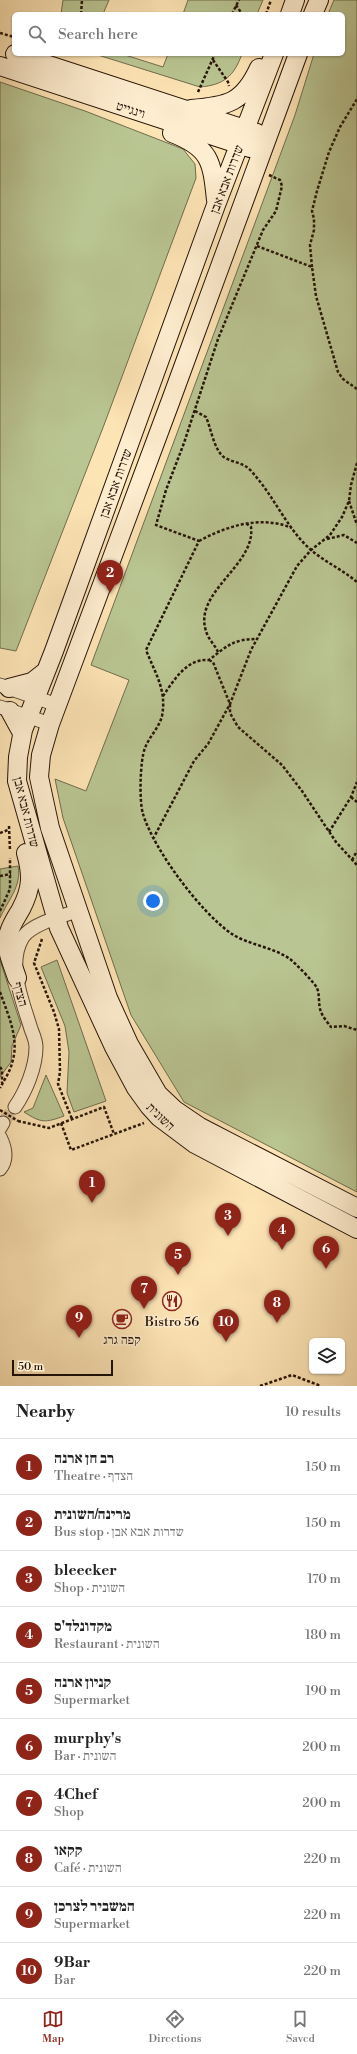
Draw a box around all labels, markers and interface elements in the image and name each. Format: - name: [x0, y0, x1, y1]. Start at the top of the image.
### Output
- search box: [12, 12, 345, 56]
- icon: search: [26, 23, 48, 45]
- text: Search here: [58, 25, 138, 44]
- street label: וינגייט: [114, 98, 147, 122]
- street label: שדרות אבא אבן: [207, 143, 247, 216]
- street label: שדרות אבא אבן: [96, 447, 136, 520]
- pin: 2: [97, 560, 123, 593]
- street label: שדרות אבא אבן: [10, 775, 43, 849]
- your location: [143, 891, 163, 911]
- street label: הצדף: [9, 980, 31, 1009]
- street label: השונית: [143, 1099, 178, 1134]
- pin: 1: [79, 1170, 105, 1203]
- pin: 3: [215, 1203, 241, 1236]
- pin: 4: [269, 1217, 295, 1250]
- pin: 6: [313, 1236, 339, 1269]
- pin: 5: [165, 1242, 191, 1275]
- pin: 7: [131, 1276, 157, 1309]
- restaurant icon: Bistro 56: [161, 1290, 183, 1312]
- pin: 8: [264, 1290, 290, 1323]
- pin: 9: [66, 1305, 92, 1338]
- cafe icon: קפה גרג: [111, 1308, 133, 1330]
- pin: 10: [213, 1309, 239, 1342]
- place label: Bistro 56: [144, 1314, 199, 1330]
- place label: קפה גרג: [103, 1332, 141, 1348]
- map controls: [309, 1338, 345, 1374]
- button: layers: [309, 1338, 345, 1374]
- scale bar: [12, 1358, 113, 1377]
- text: 50 m: [18, 1360, 43, 1374]
- text: Nearby: [16, 1401, 75, 1423]
- text: 10 results: [285, 1404, 341, 1420]
- text: רב חן ארנה: [54, 1449, 114, 1468]
- text: 1: [26, 1459, 32, 1475]
- text: 150 m: [306, 1459, 341, 1475]
- text: Theatre · הצדף: [54, 1468, 133, 1484]
- text: מרינה/השונית: [54, 1505, 131, 1524]
- text: 2: [25, 1515, 33, 1531]
- text: 150 m: [306, 1515, 341, 1531]
- text: Bus stop · שדרות אבא אבן: [54, 1524, 184, 1540]
- text: bleecker: [54, 1561, 117, 1580]
- text: 3: [25, 1571, 33, 1587]
- text: 170 m: [307, 1571, 341, 1587]
- text: Shop · השונית: [54, 1580, 125, 1596]
- text: מקדונלד'ס: [54, 1617, 112, 1636]
- text: 4: [25, 1627, 33, 1643]
- text: 180 m: [305, 1627, 341, 1643]
- text: Restaurant · השונית: [54, 1636, 160, 1652]
- text: קניון ארנה: [54, 1673, 111, 1692]
- text: 5: [25, 1683, 33, 1699]
- text: 190 m: [305, 1683, 341, 1699]
- text: Supermarket: [54, 1692, 130, 1708]
- text: murphy's: [54, 1729, 121, 1748]
- text: 6: [25, 1739, 33, 1755]
- text: 200 m: [302, 1739, 341, 1755]
- text: Bar · השונית: [54, 1748, 116, 1764]
- text: 4Chef: [54, 1785, 97, 1804]
- text: 7: [25, 1795, 33, 1811]
- text: 200 m: [302, 1795, 341, 1811]
- text: Shop: [54, 1804, 84, 1820]
- text: קקאו: [54, 1841, 82, 1860]
- text: 8: [25, 1851, 33, 1867]
- text: 220 m: [303, 1851, 341, 1867]
- text: Café · השונית: [54, 1860, 122, 1876]
- text: המשביר לצרכן: [54, 1897, 135, 1916]
- text: 9: [25, 1907, 33, 1923]
- text: 220 m: [303, 1907, 341, 1923]
- text: Supermarket: [54, 1916, 130, 1932]
- text: 9Bar: [54, 1953, 90, 1972]
- text: 10: [21, 1963, 37, 1979]
- text: 220 m: [303, 1963, 341, 1979]
- text: Bar: [54, 1972, 75, 1988]
- tab: Map: [42, 2008, 64, 2046]
- tab: Directions: [149, 2008, 202, 2046]
- tab: Saved: [286, 2008, 315, 2046]

